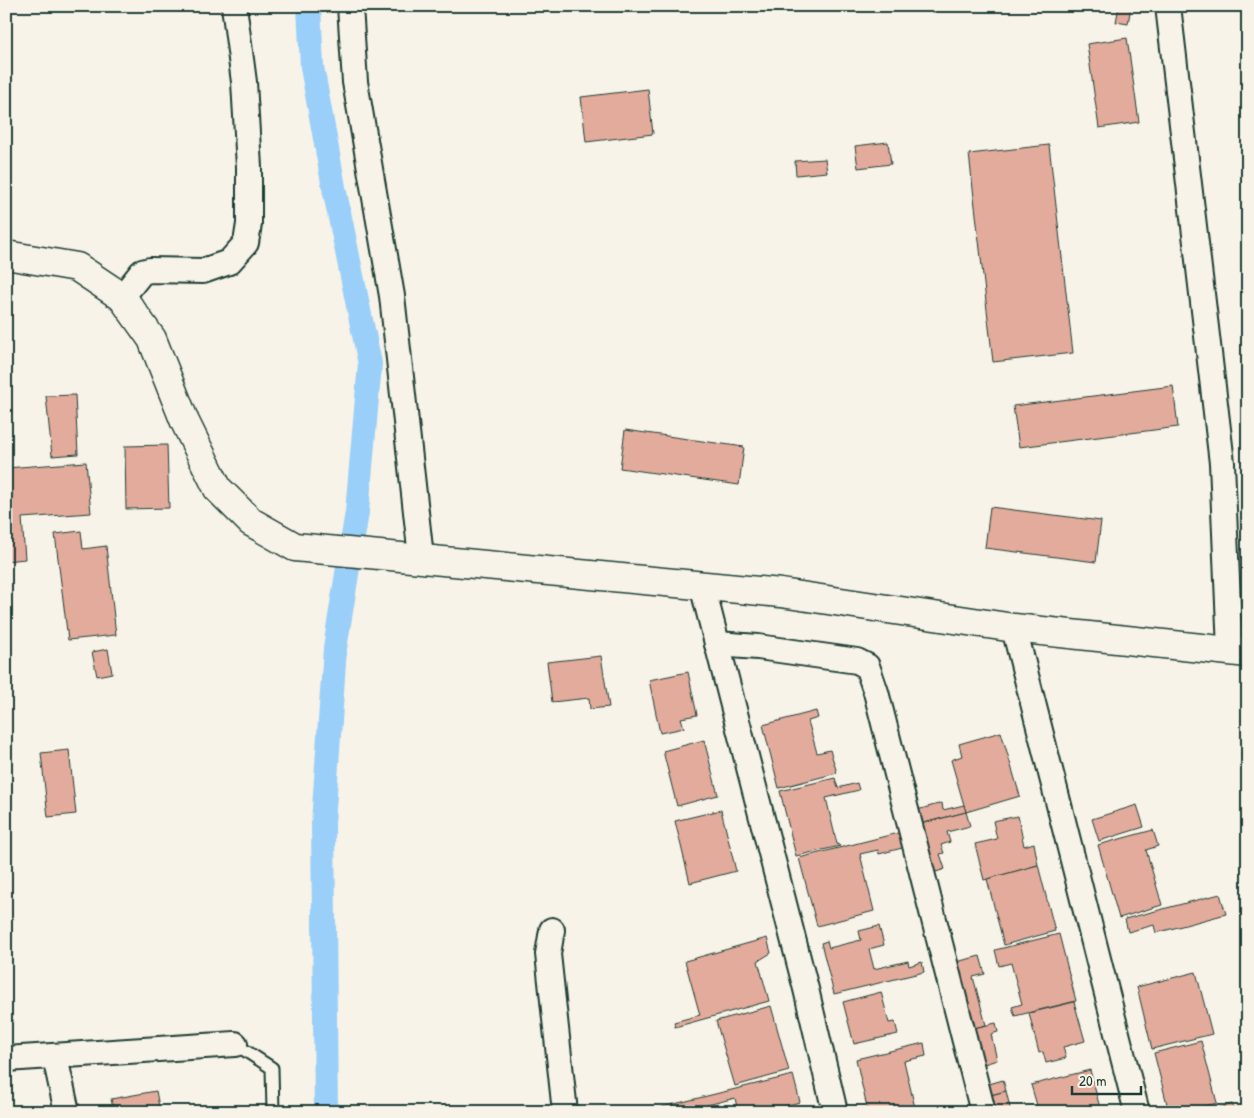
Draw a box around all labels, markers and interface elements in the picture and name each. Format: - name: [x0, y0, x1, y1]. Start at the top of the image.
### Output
- scale bar: [1072, 1063, 1140, 1095]
- text: 20 m: [1079, 1070, 1106, 1091]

